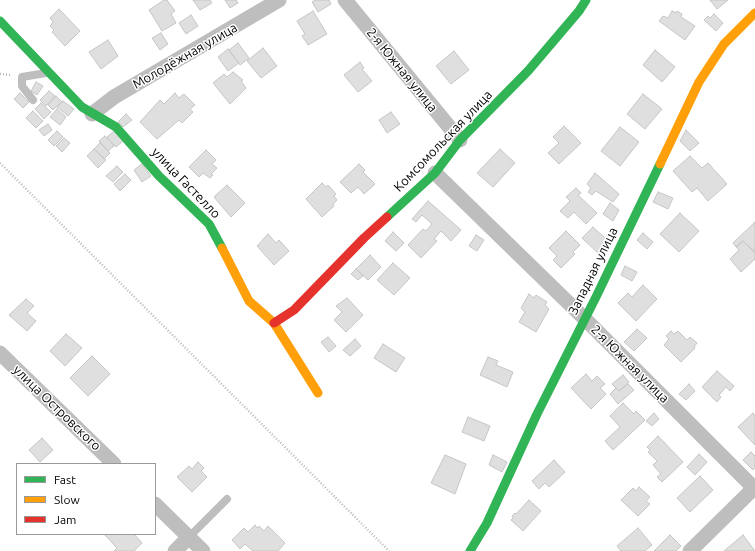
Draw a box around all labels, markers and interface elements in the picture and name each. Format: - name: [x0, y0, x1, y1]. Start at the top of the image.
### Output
- street label: Молодёжная улица: [130, 20, 240, 92]
- street label: 2-я Южная улица: [363, 25, 441, 115]
- street label: Комсомольская улица: [391, 87, 495, 195]
- street label: улица Гастелло: [148, 144, 224, 222]
- street label: Западная улица: [565, 225, 621, 317]
- street label: 2-я Южная улица: [588, 322, 672, 406]
- street label: улица Островского: [10, 362, 104, 454]
- legend: [16, 463, 156, 535]
- text: Fast: [54, 473, 76, 486]
- text: Slow: [54, 493, 80, 506]
- text: Jam: [54, 513, 76, 526]

